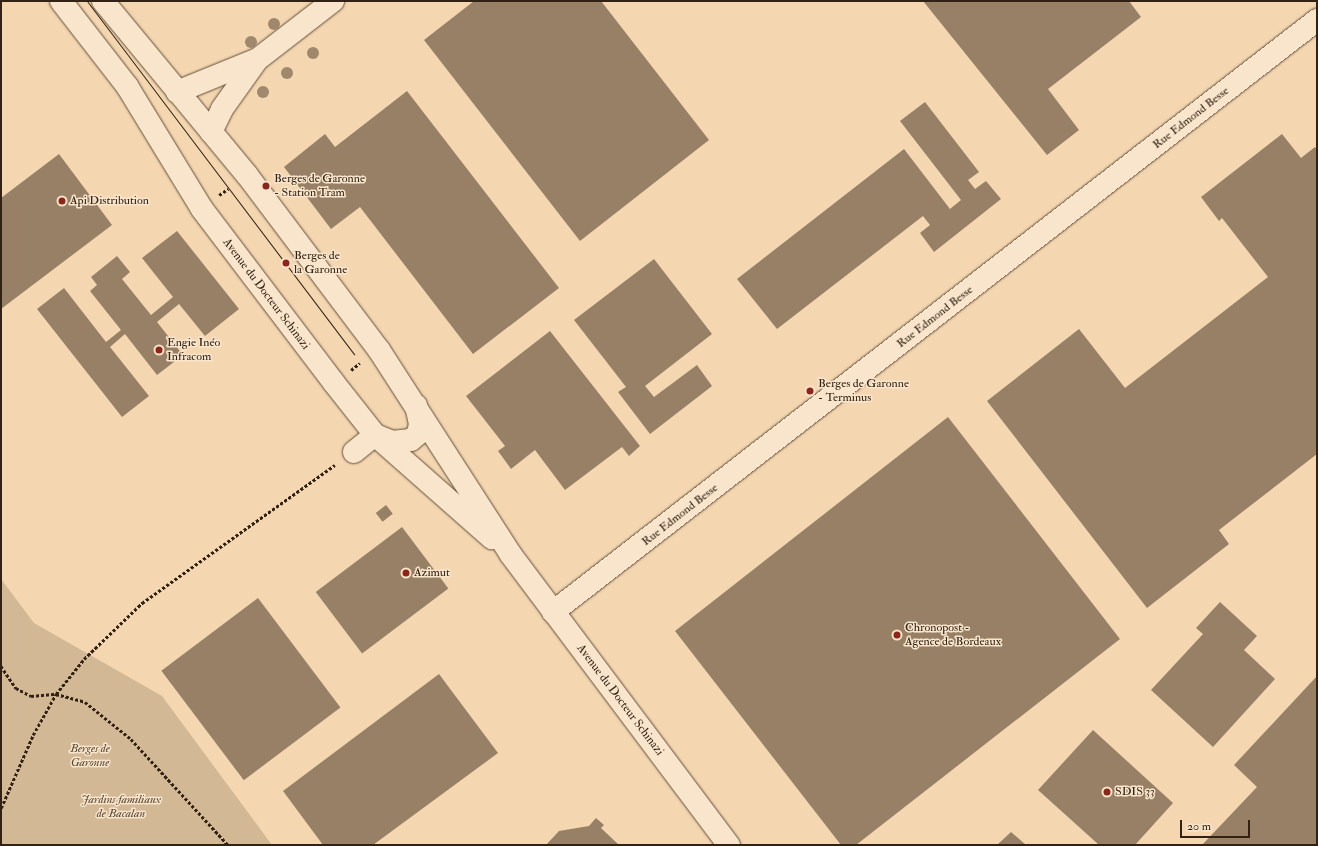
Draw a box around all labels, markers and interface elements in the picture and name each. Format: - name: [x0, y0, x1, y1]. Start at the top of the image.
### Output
- street label: Rue Edmond Besse: [1150, 84, 1232, 152]
- place label: Berges de Garonne - Station Tram: [274, 172, 365, 200]
- marker: Berges de Garonne - Station Tram: [261, 181, 271, 191]
- place label: Api Distribution: [70, 194, 149, 208]
- marker: Api Distribution: [57, 196, 67, 206]
- street label: Avenue du Docteur Schinazi: [219, 236, 313, 352]
- place label: Berges de la Garonne: [294, 249, 347, 277]
- marker: Berges de la Garonne: [281, 258, 291, 268]
- street label: Rue Edmond Besse: [894, 283, 976, 351]
- place label: Engie Inéo Infracom: [167, 336, 220, 364]
- marker: Engie Inéo Infracom: [154, 345, 164, 355]
- place label: Berges de Garonne - Terminus: [818, 377, 909, 405]
- marker: Berges de Garonne - Terminus: [805, 386, 815, 396]
- street label: Rue Edmond Besse: [639, 481, 721, 549]
- place label: Azimut: [414, 566, 450, 580]
- marker: Azimut: [401, 568, 411, 578]
- place label: Chronopost - Agence de Bordeaux: [905, 621, 1001, 649]
- marker: Chronopost - Agence de Bordeaux: [892, 630, 902, 640]
- street label: Avenue du Docteur Schinazi: [573, 642, 667, 758]
- park label: Berges de Garonne: [70, 742, 110, 770]
- place label: SDIS 33: [1115, 785, 1155, 799]
- marker: SDIS 33: [1102, 787, 1112, 797]
- park label: Jardins familiaux de Bacalan: [81, 793, 161, 821]
- scale bar: [1182, 812, 1252, 838]
- text: 20 m: [1187, 819, 1211, 834]

